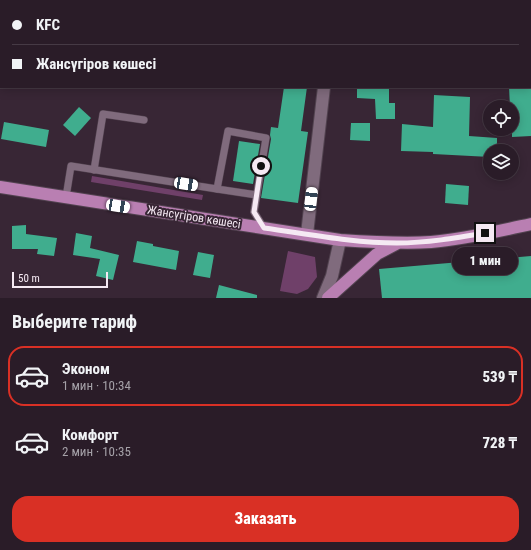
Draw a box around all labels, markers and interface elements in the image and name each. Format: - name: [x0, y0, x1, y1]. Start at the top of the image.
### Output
- text: KFC: [36, 16, 60, 34]
- text: Жансүгіров көшесі: [36, 55, 156, 73]
- map controls: [483, 100, 519, 180]
- button: locate: [483, 100, 519, 136]
- button: layers: [483, 144, 519, 180]
- route start: [252, 157, 270, 175]
- car: [173, 176, 199, 192]
- car: [304, 186, 318, 212]
- car: [105, 198, 131, 214]
- street label: Жансүгіров көшесі: [146, 203, 242, 231]
- route end: [476, 224, 494, 242]
- callout: 1 мин: [452, 247, 518, 275]
- text: 1 мин: [469, 253, 501, 268]
- scale bar: [12, 270, 108, 289]
- text: 50 m: [18, 272, 40, 285]
- text: Выберите тариф: [12, 311, 137, 332]
- icon: car: [14, 358, 50, 394]
- text: Эконом: [62, 360, 110, 378]
- text: 539 ₸: [482, 368, 517, 386]
- text: 1 мин · 10:34: [62, 378, 131, 393]
- icon: car: [14, 424, 50, 460]
- text: Комфорт: [62, 426, 119, 444]
- text: 728 ₸: [482, 434, 517, 452]
- text: 2 мин · 10:35: [62, 444, 131, 459]
- button: Заказать: [12, 496, 519, 542]

